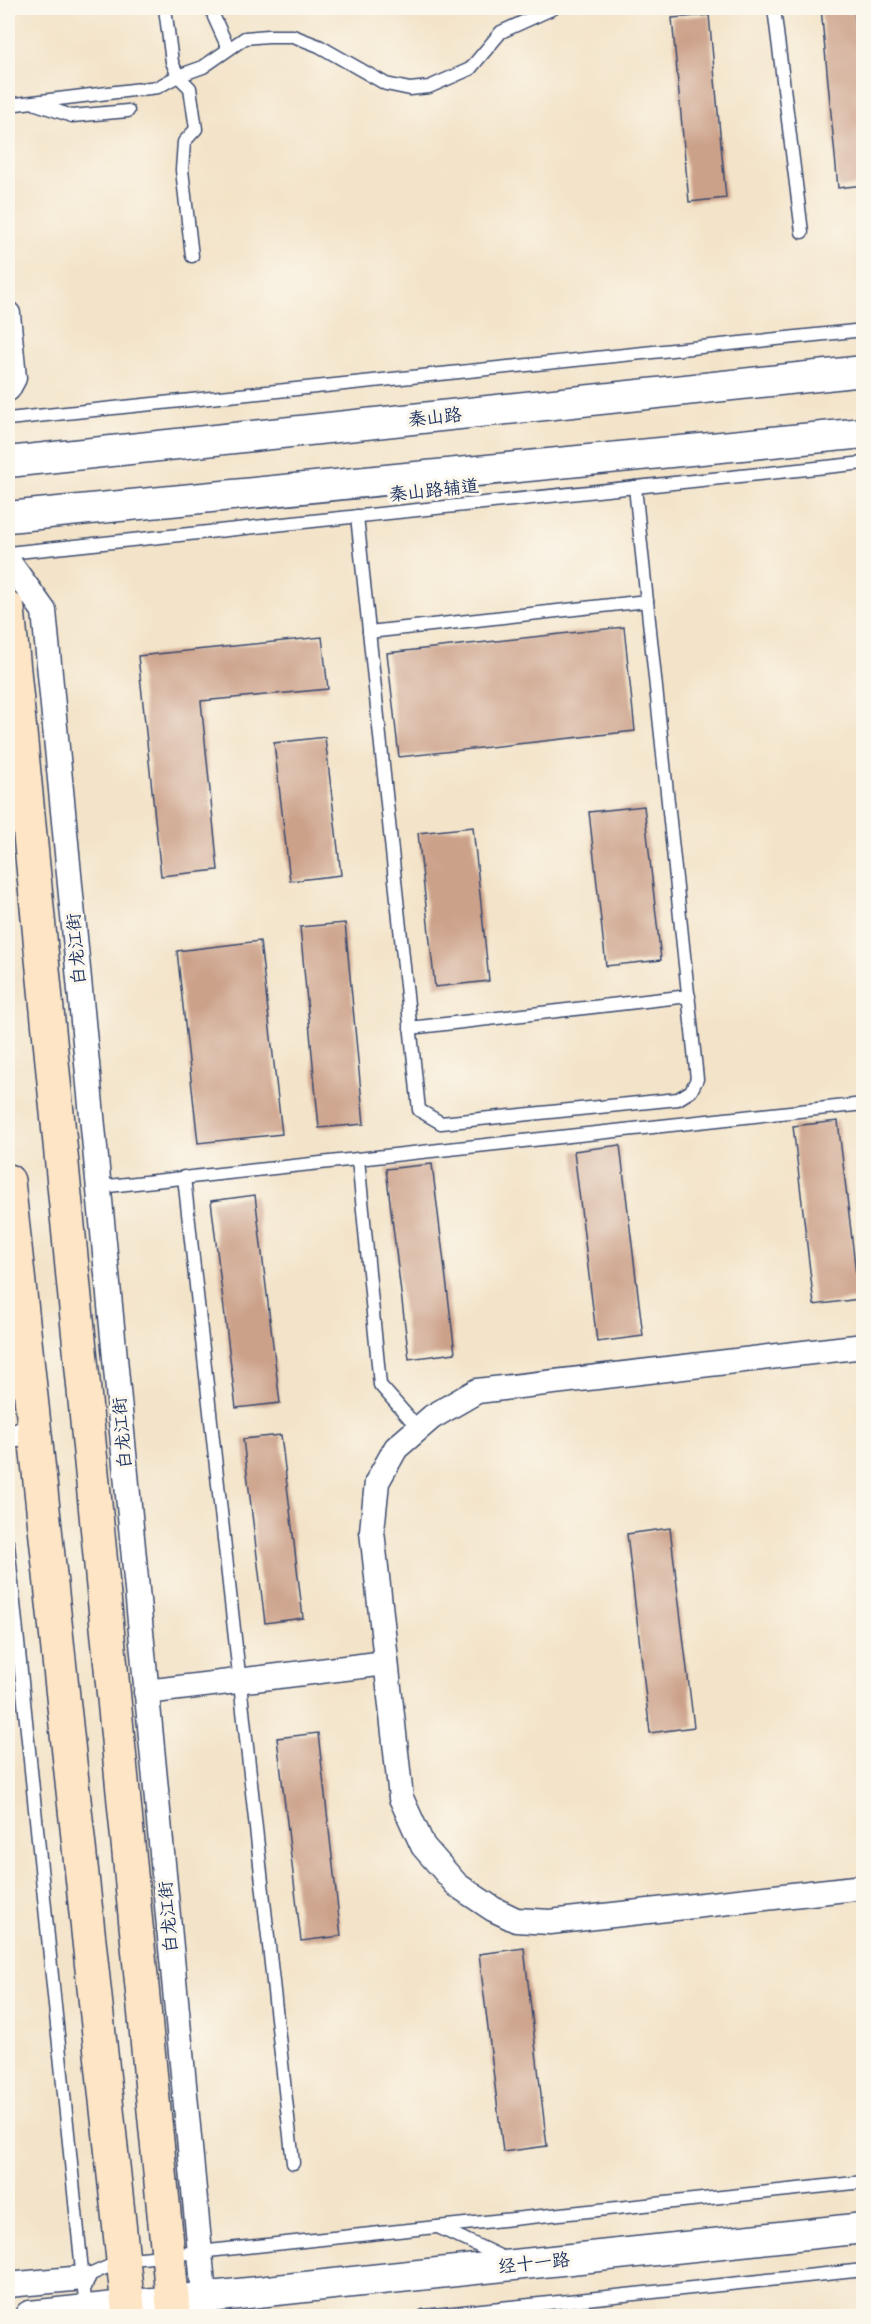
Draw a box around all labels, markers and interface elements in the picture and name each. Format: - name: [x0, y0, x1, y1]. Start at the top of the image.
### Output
- street label: 秦山路: [407, 404, 463, 431]
- street label: 秦山路辅道: [388, 475, 480, 506]
- street label: 白龙江街: [63, 912, 90, 986]
- street label: 白龙江街: [109, 1396, 136, 1470]
- street label: 白龙江街: [155, 1880, 182, 1954]
- street label: 经十一路: [497, 2249, 571, 2278]

